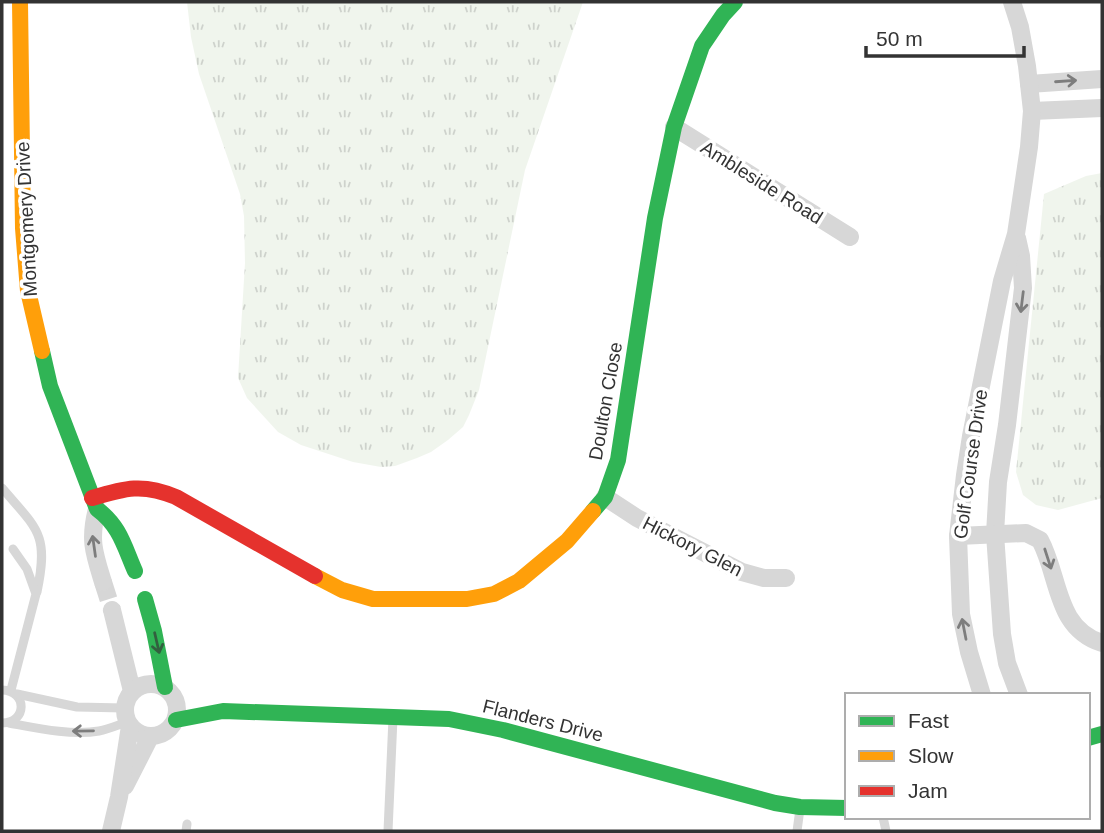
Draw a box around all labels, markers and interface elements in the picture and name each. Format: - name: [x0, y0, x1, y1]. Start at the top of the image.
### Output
- scale bar: [866, 14, 1024, 58]
- text: 50 m: [876, 27, 923, 50]
- one-way arrow: [1054, 75, 1077, 88]
- street label: Ambleside Road: [697, 137, 826, 228]
- street label: Montgomery Drive: [12, 141, 41, 297]
- one-way arrow: [1015, 290, 1028, 312]
- street label: Doulton Close: [585, 340, 626, 462]
- street label: Golf Course Drive: [950, 388, 991, 540]
- street label: Hickory Glen: [640, 512, 746, 580]
- one-way arrow: [87, 535, 100, 558]
- one-way arrow: [1043, 548, 1055, 570]
- one-way arrow: [957, 618, 971, 641]
- one-way arrow: [151, 631, 164, 653]
- legend: [845, 693, 1090, 819]
- street label: Flanders Drive: [480, 695, 605, 746]
- text: Fast: [908, 709, 949, 732]
- one-way arrow: [72, 724, 95, 738]
- text: Slow: [908, 744, 954, 767]
- text: Jam: [908, 779, 948, 802]

